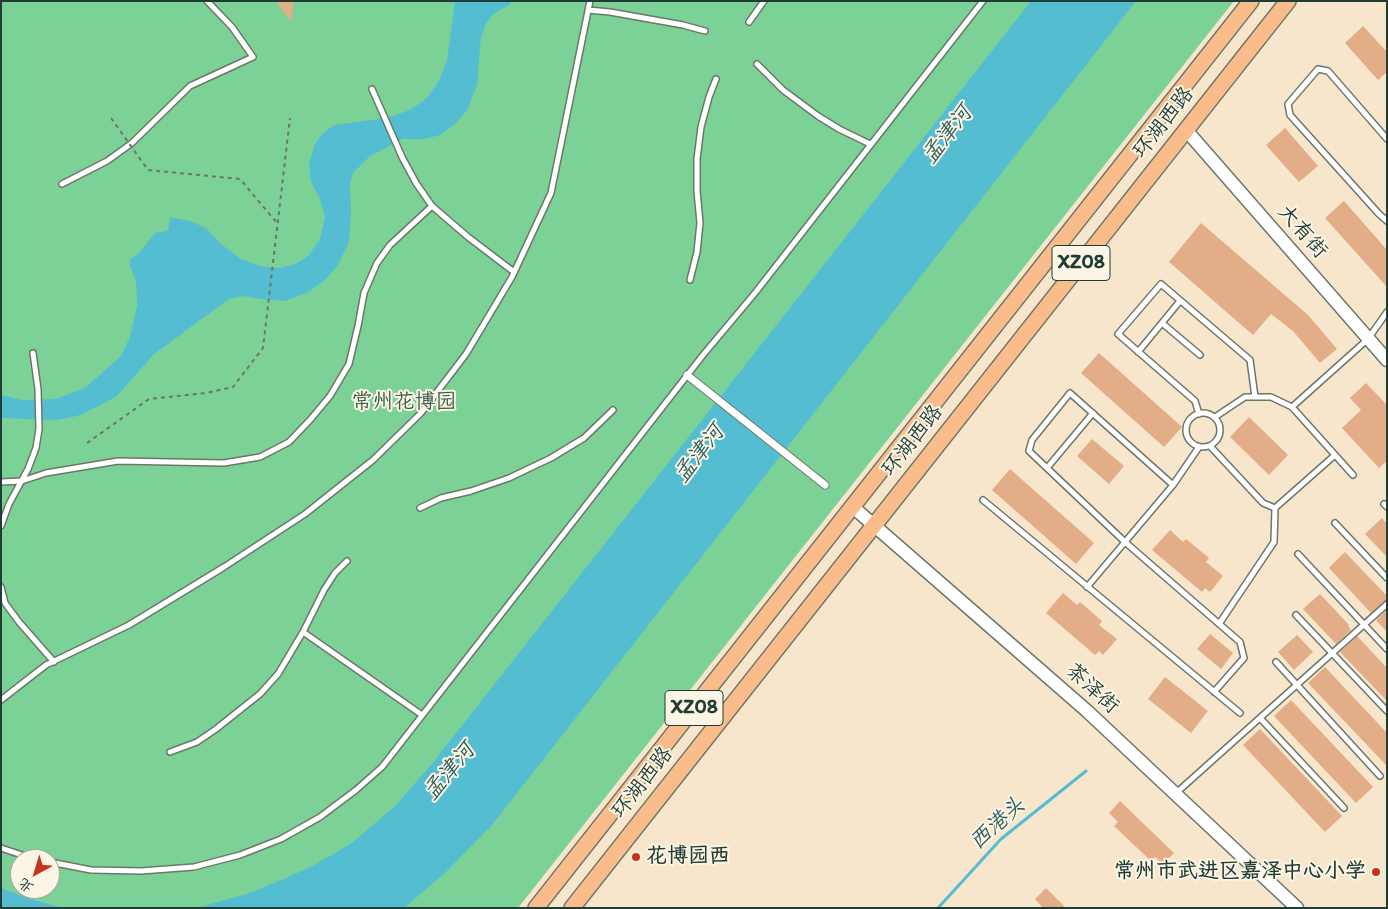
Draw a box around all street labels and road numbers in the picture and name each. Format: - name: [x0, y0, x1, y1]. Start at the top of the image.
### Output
- street label: 环湖西路: [1128, 82, 1200, 164]
- street label: 大有街: [1272, 200, 1332, 264]
- road number: XZ08: [1052, 246, 1110, 280]
- street label: 环湖西路: [877, 400, 949, 482]
- street label: 茶泽街: [1060, 659, 1124, 719]
- road number: XZ08: [665, 690, 723, 726]
- street label: 环湖西路: [607, 742, 679, 824]

